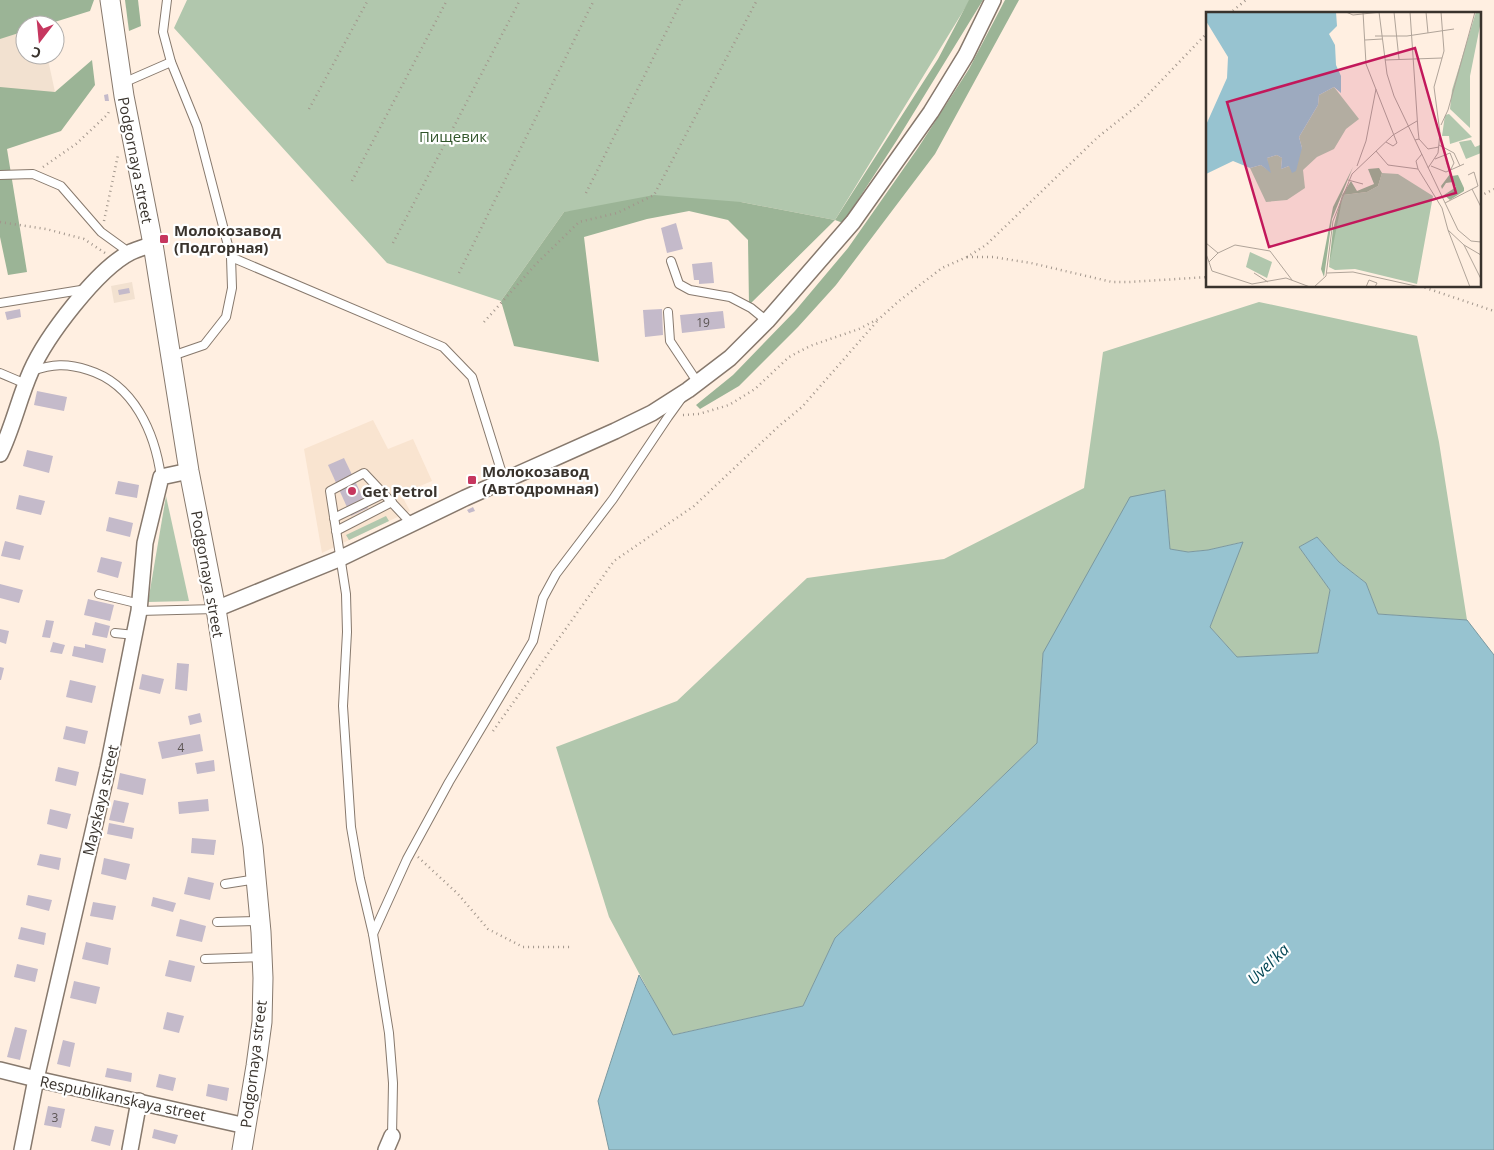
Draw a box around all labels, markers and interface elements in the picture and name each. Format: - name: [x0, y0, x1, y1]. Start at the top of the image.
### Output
- inset map: [1206, 12, 1482, 288]
- north arrow: [15, 15, 65, 65]
- text: С: [29, 43, 43, 63]
- street label: Podgornaya street: [114, 95, 158, 225]
- park label: Пищевик: [419, 126, 487, 146]
- place label: Молокозавод (Подгорная): [174, 220, 281, 257]
- marker: Молокозавод (Подгорная): [158, 233, 170, 245]
- house number: 19: [696, 314, 710, 331]
- place label: Молокозавод (Автодромная): [482, 461, 599, 498]
- marker: Молокозавод (Автодромная): [466, 474, 478, 486]
- place label: Get Petrol: [362, 481, 438, 501]
- marker: Get Petrol: [346, 485, 358, 497]
- street label: Podgornaya street: [187, 509, 229, 639]
- house number: 4: [178, 739, 185, 756]
- street label: Mayskaya street: [78, 743, 122, 857]
- water label: Uvel'ka: [1242, 939, 1294, 989]
- street label: Podgornaya street: [235, 999, 271, 1129]
- street label: Respublikanskaya street: [38, 1071, 208, 1125]
- house number: 3: [52, 1109, 59, 1126]

